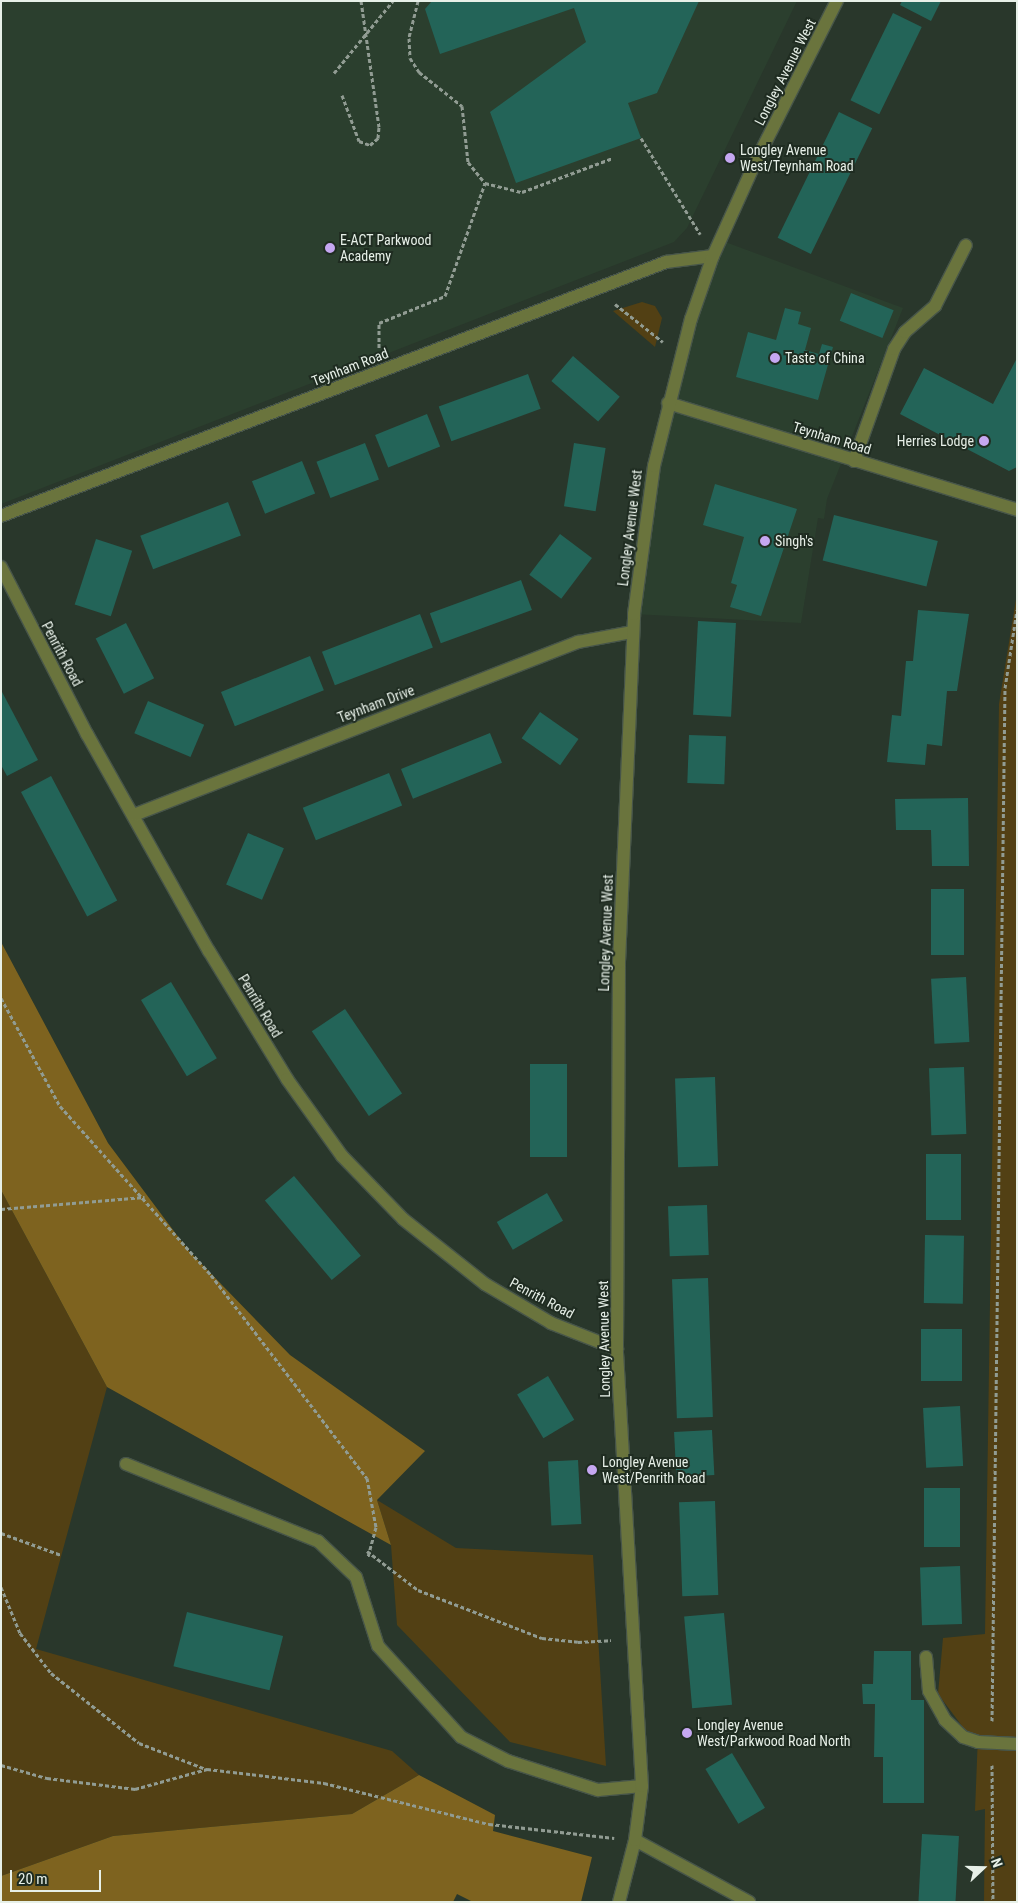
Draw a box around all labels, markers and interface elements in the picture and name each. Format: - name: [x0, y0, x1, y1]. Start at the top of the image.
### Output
- street label: Longley Avenue West: [751, 16, 819, 128]
- place label: Longley Avenue West/Teynham Road: [740, 142, 854, 174]
- marker: Longley Avenue West/Teynham Road: [724, 152, 736, 164]
- place label: E-ACT Parkwood Academy: [340, 232, 432, 264]
- marker: E-ACT Parkwood Academy: [324, 242, 336, 254]
- street label: Teynham Road: [309, 345, 391, 389]
- place label: Taste of China: [785, 350, 865, 366]
- marker: Taste of China: [769, 352, 781, 364]
- street label: Teynham Road: [791, 418, 873, 458]
- place label: Herries Lodge: [897, 433, 974, 449]
- marker: Herries Lodge: [978, 435, 990, 447]
- street label: Longley Avenue West: [615, 469, 645, 587]
- place label: Singh's: [775, 533, 813, 549]
- marker: Singh's: [759, 535, 771, 547]
- street label: Penrith Road: [38, 619, 86, 689]
- street label: Teynham Drive: [335, 682, 417, 726]
- street label: Longley Avenue West: [596, 874, 616, 992]
- street label: Penrith Road: [235, 971, 285, 1041]
- street label: Penrith Road: [507, 1274, 577, 1322]
- street label: Longley Avenue West: [595, 1280, 613, 1398]
- place label: Longley Avenue West/Penrith Road: [602, 1454, 705, 1486]
- marker: Longley Avenue West/Penrith Road: [586, 1464, 598, 1476]
- place label: Longley Avenue West/Parkwood Road North: [697, 1717, 851, 1750]
- marker: Longley Avenue West/Parkwood Road North: [681, 1727, 693, 1739]
- north arrow: [958, 1843, 1008, 1893]
- text: N: [988, 1856, 1006, 1869]
- scale bar: [12, 1860, 104, 1892]
- text: 20 m: [18, 1870, 48, 1888]

